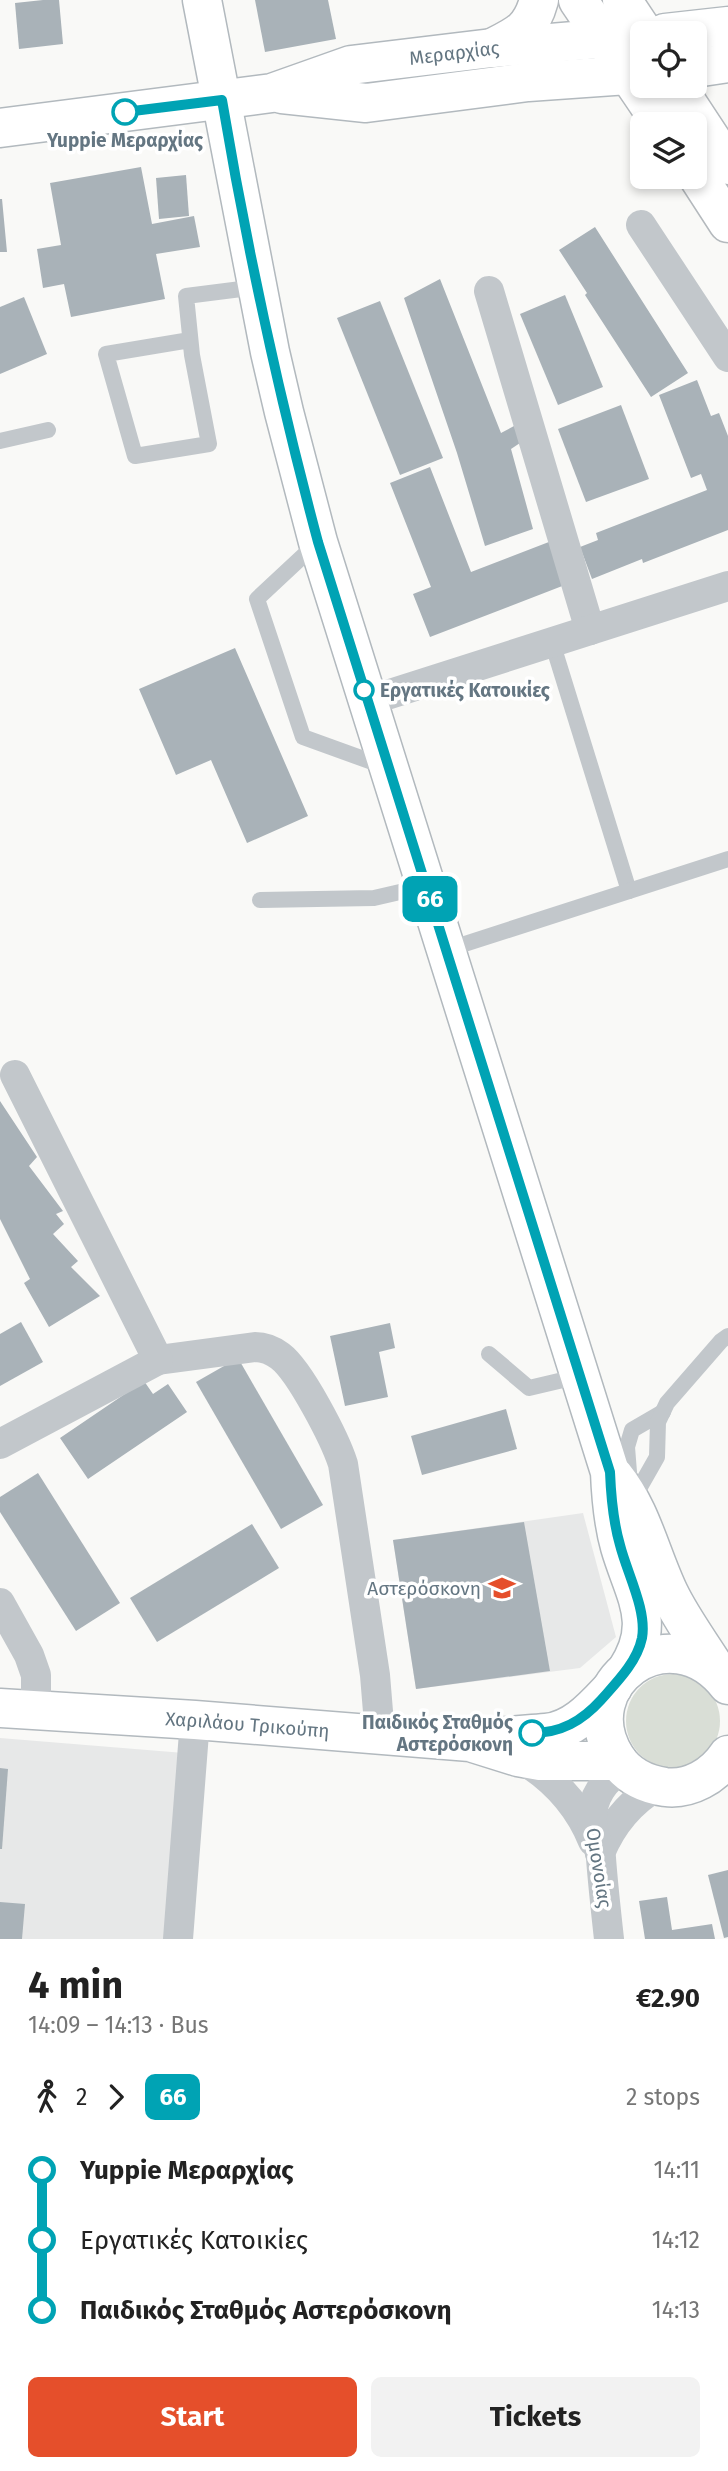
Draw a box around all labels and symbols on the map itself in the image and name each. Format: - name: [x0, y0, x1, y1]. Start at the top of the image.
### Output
- street label: Μεραρχίας: [408, 36, 500, 69]
- marker: Yuppie Μεραρχίας: [112, 99, 138, 125]
- place label: Yuppie Μεραρχίας: [46, 129, 203, 152]
- place label: Εργατικές Κατοικίες: [380, 679, 550, 702]
- marker: Εργατικές Κατοικίες: [354, 680, 374, 700]
- line badge: 66: [398, 876, 462, 922]
- school or university icon: Αστερόσκονη: [487, 1573, 517, 1603]
- place label: Αστερόσκονη: [367, 1577, 481, 1600]
- street label: Χαριλάου Τρικούπη: [165, 1707, 330, 1742]
- place label: Παιδικός Σταθμός Αστερόσκονη: [362, 1711, 513, 1756]
- marker: Παιδικός Σταθμός Αστερόσκονη: [519, 1720, 545, 1746]
- street label: Ομονοίας: [581, 1826, 617, 1910]

